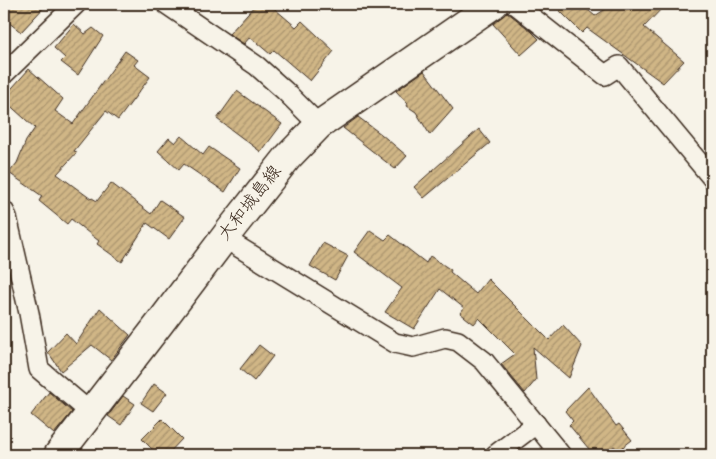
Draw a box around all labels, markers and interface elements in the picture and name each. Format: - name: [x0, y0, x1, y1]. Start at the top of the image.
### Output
- street label: 大和城島線: [213, 161, 289, 247]

